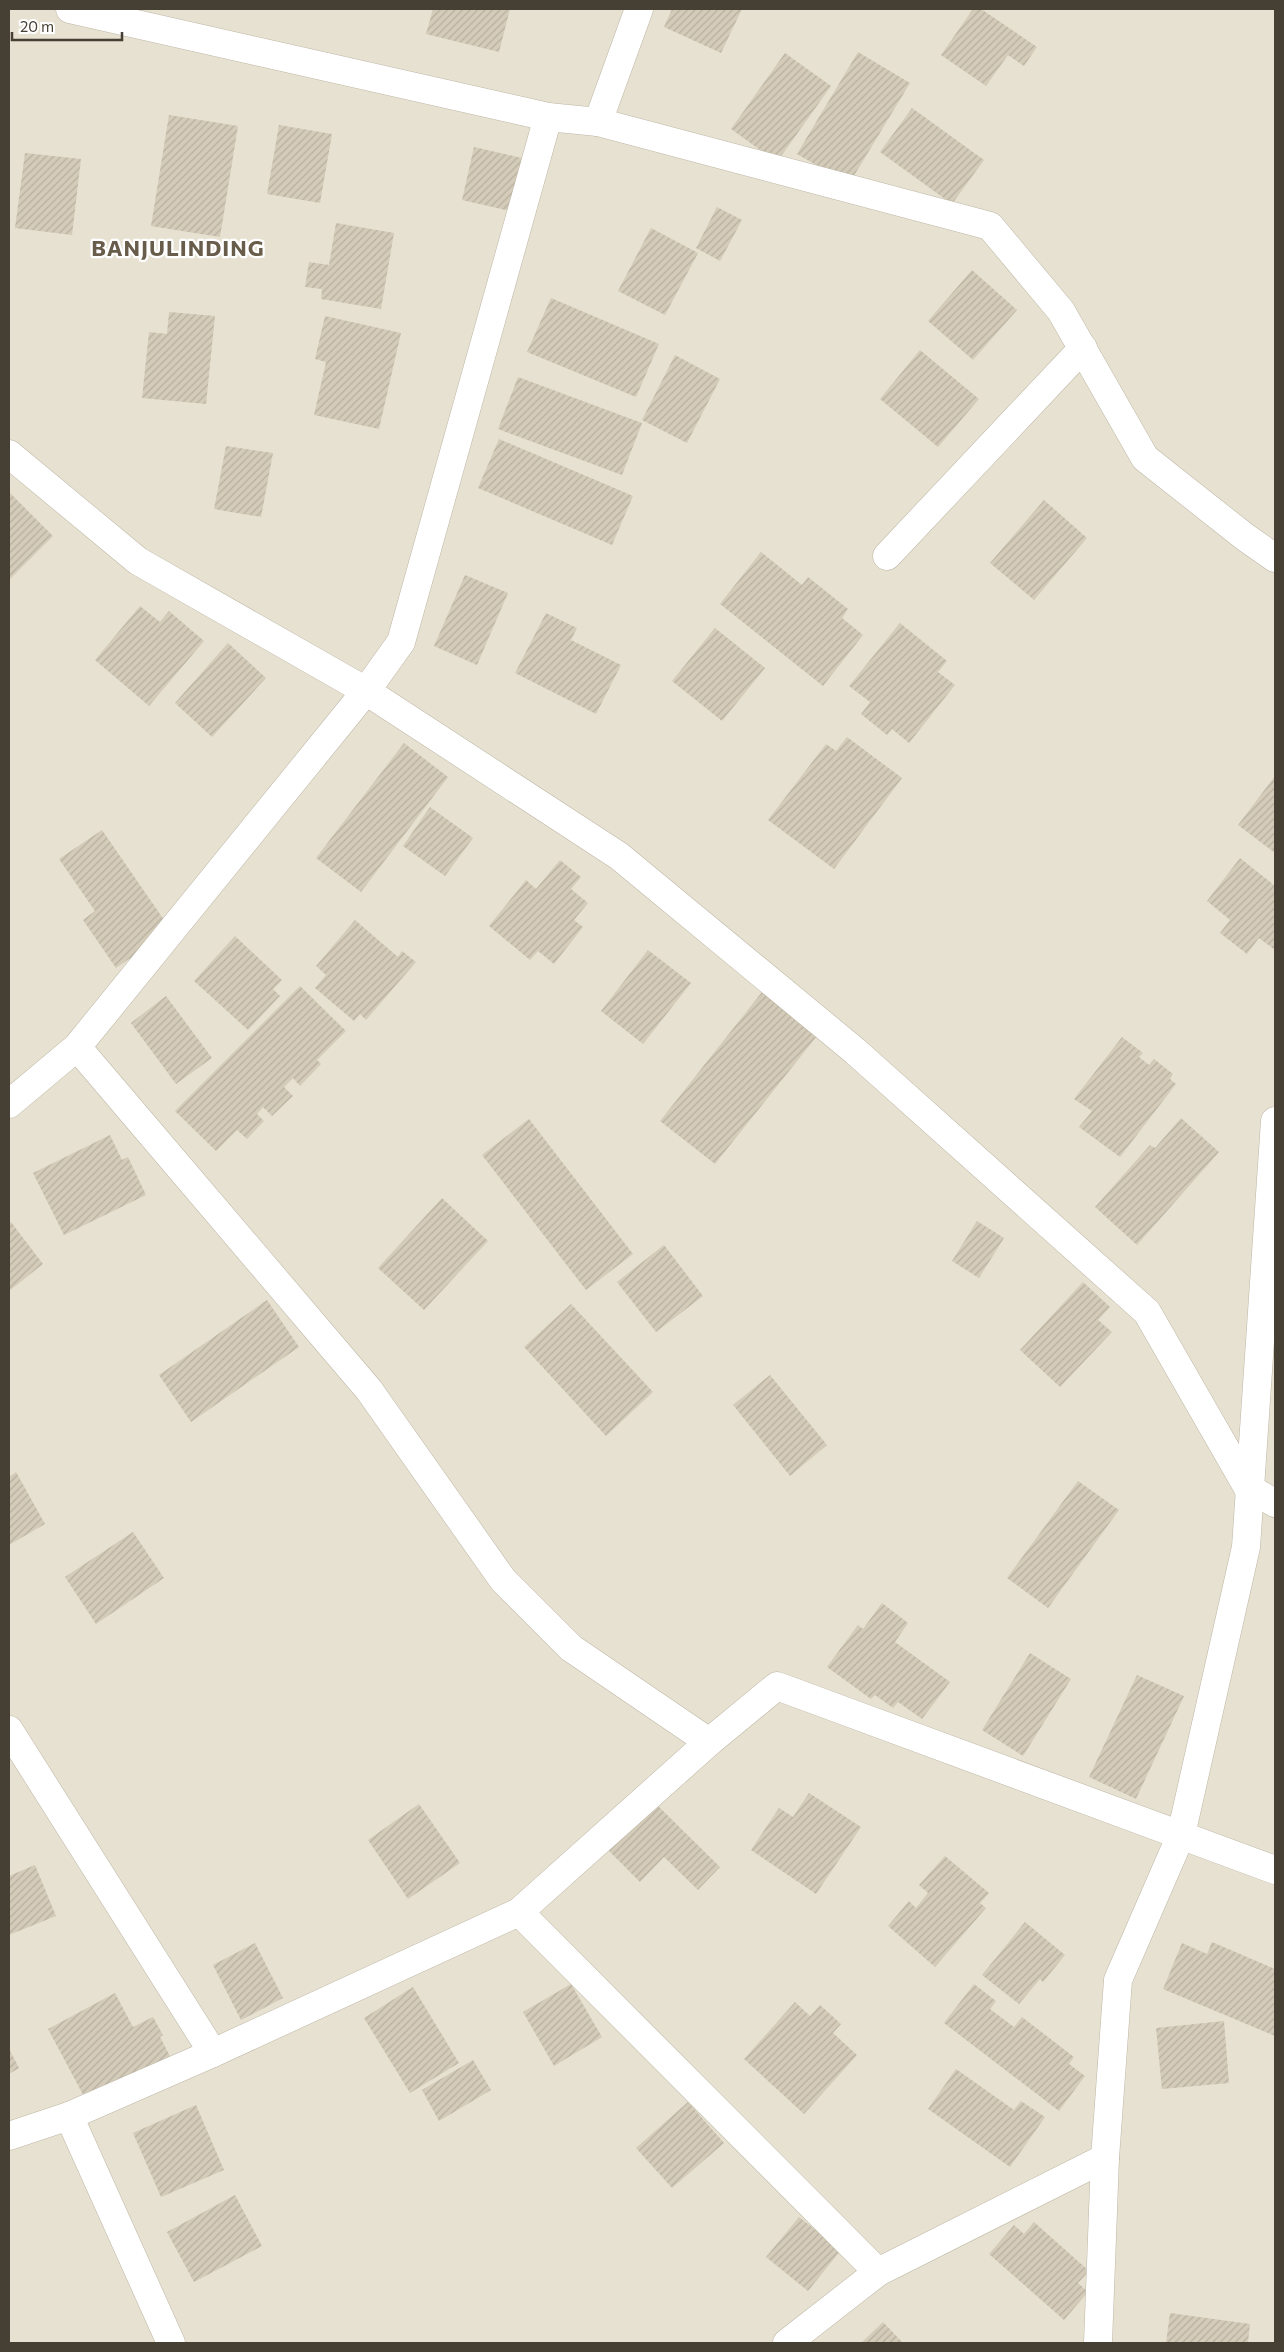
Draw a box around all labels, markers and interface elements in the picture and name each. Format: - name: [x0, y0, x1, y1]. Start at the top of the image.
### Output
- scale bar: [12, 10, 122, 42]
- text: 20 m: [20, 17, 54, 35]
- district label: BANJULINDING: [91, 234, 265, 261]

